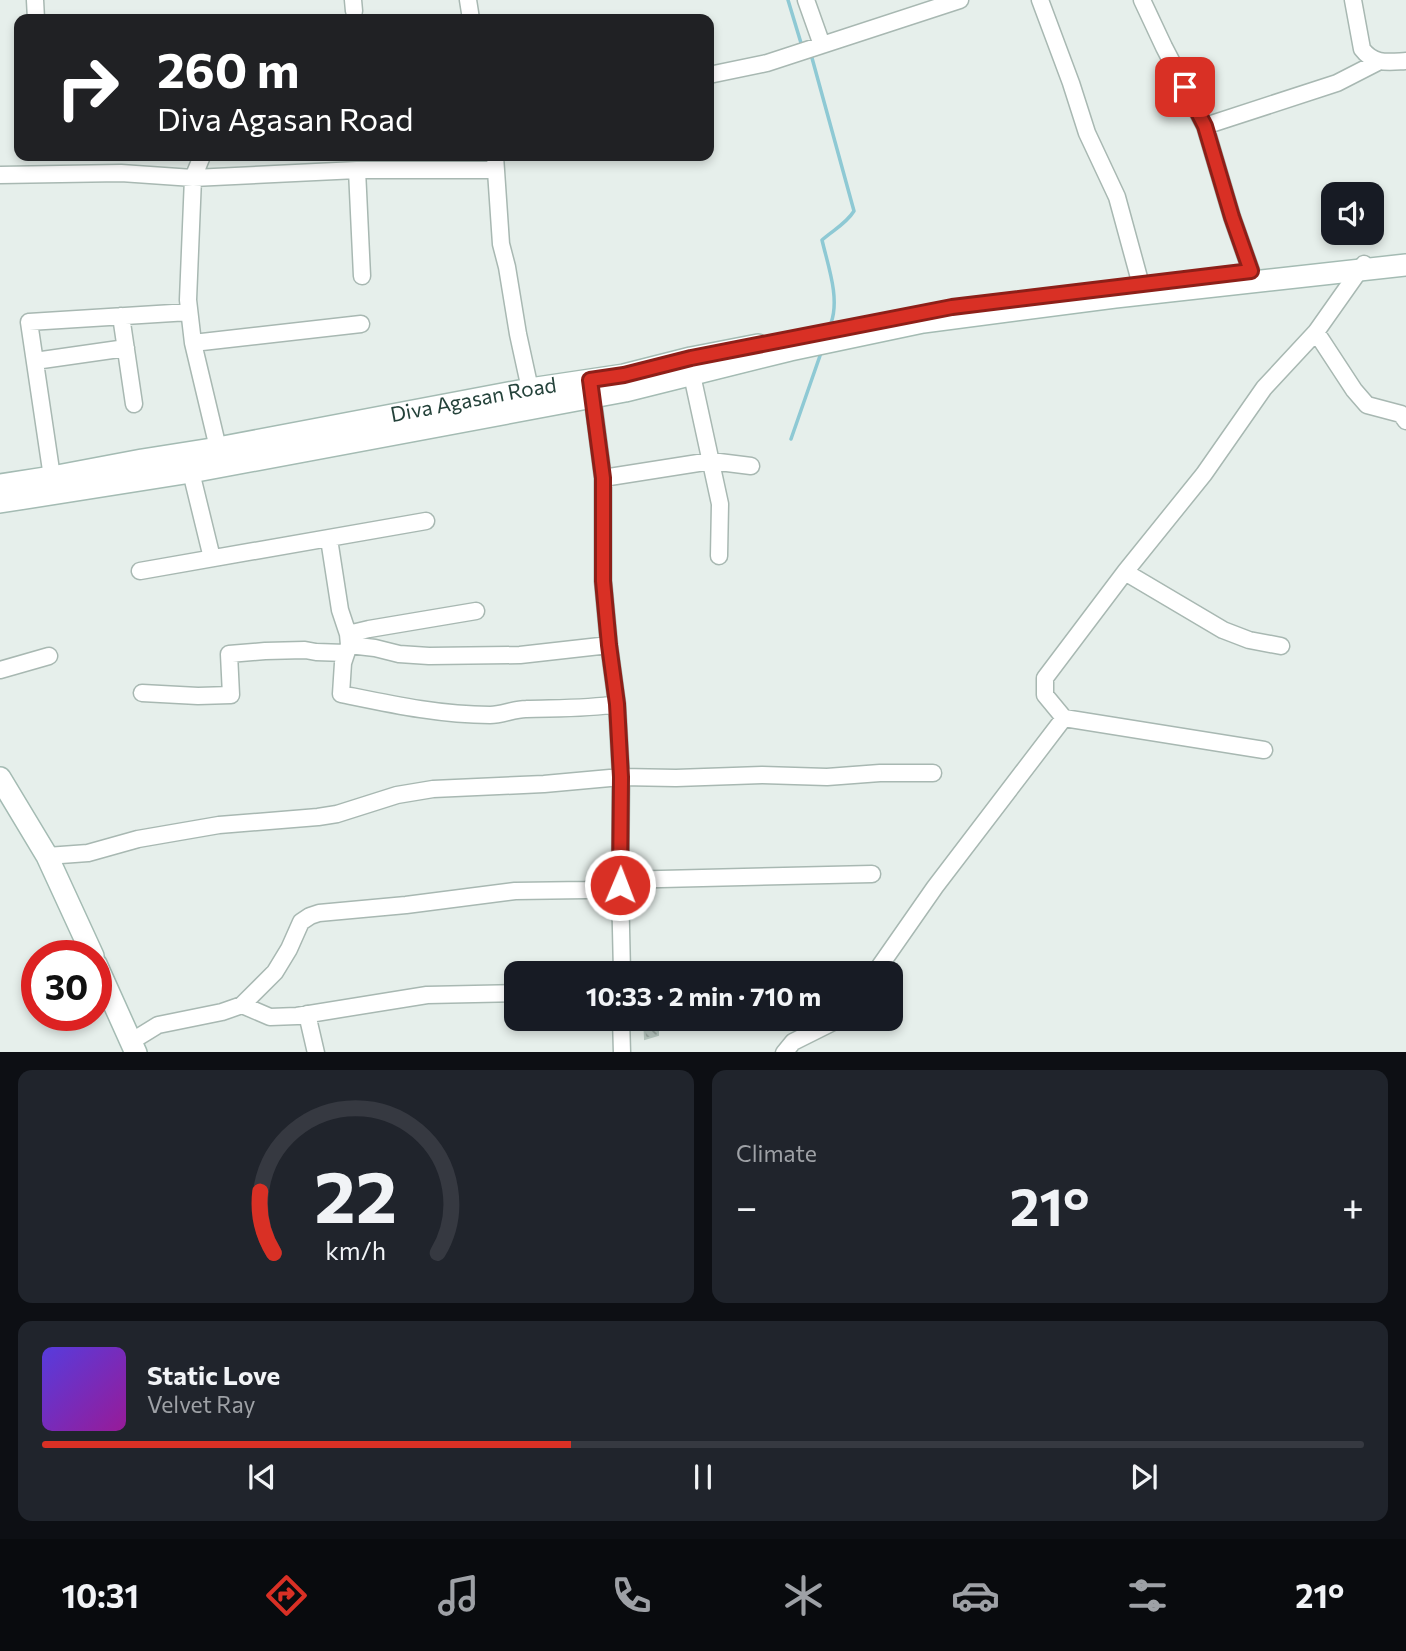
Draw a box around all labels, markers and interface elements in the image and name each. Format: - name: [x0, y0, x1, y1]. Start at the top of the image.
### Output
- text: 260 m: [157, 38, 299, 98]
- icon: right: [42, 42, 133, 133]
- pin: [1155, 57, 1215, 117]
- icon: arrive: [1166, 68, 1204, 106]
- text: Diva Agasan Road: [157, 98, 413, 138]
- map controls: [1321, 182, 1384, 245]
- button: sound: [1321, 182, 1384, 245]
- street label: Diva Agasan Road: [388, 371, 558, 426]
- position arrow: [583, 848, 657, 922]
- speed limit sign: 30: [21, 940, 112, 1031]
- text: 10:33 · 2 min · 710 m: [586, 980, 821, 1011]
- text: Climate: [736, 1139, 817, 1167]
- text: 22: [315, 1149, 397, 1238]
- text: 21°: [1010, 1173, 1089, 1237]
- text: −: [736, 1182, 758, 1229]
- text: +: [1342, 1182, 1364, 1229]
- text: km/h: [326, 1234, 386, 1264]
- text: Static Love: [147, 1359, 280, 1390]
- text: Velvet Ray: [147, 1390, 255, 1418]
- icon: previous: [243, 1458, 281, 1496]
- icon: pause: [684, 1458, 722, 1496]
- icon: next: [1125, 1458, 1163, 1496]
- icon: directions: [262, 1571, 311, 1620]
- icon: music: [434, 1571, 483, 1620]
- icon: phone: [607, 1571, 656, 1620]
- icon: climate: [779, 1571, 828, 1620]
- icon: car: [951, 1571, 1000, 1620]
- icon: filters: [1123, 1571, 1172, 1620]
- text: 10:31: [62, 1575, 139, 1615]
- text: 21°: [1295, 1575, 1344, 1615]

